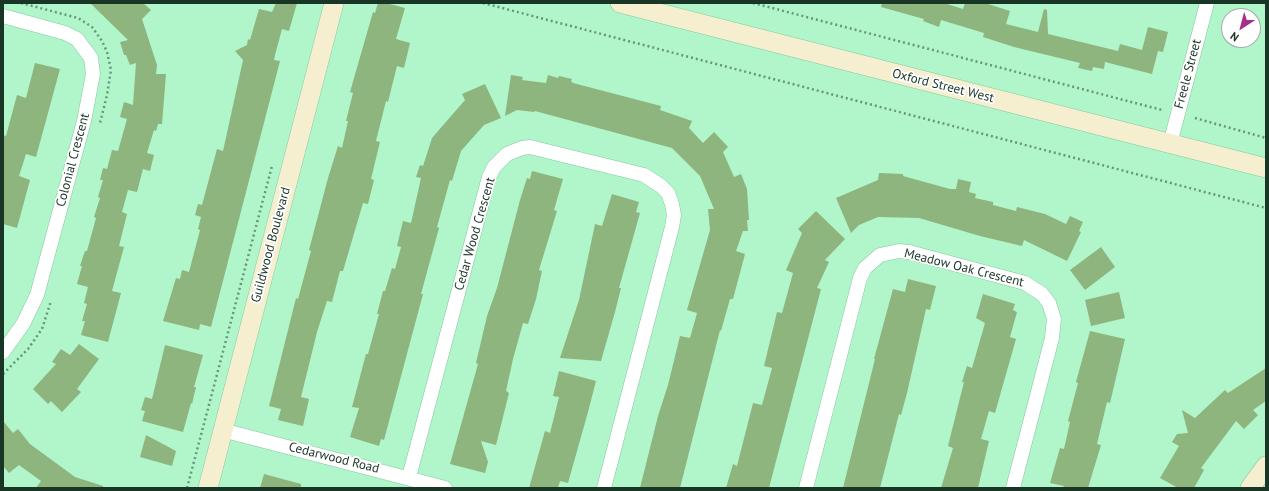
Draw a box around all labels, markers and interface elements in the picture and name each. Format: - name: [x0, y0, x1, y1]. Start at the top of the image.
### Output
- north arrow: [1221, 8, 1261, 48]
- text: N: [1227, 29, 1242, 45]
- street label: Freele Street: [1171, 38, 1205, 110]
- street label: Oxford Street West: [890, 66, 996, 106]
- street label: Colonial Crescent: [53, 111, 93, 209]
- street label: Cedar Wood Crescent: [451, 176, 499, 292]
- street label: Guildwood Boulevard: [248, 186, 294, 304]
- street label: Meadow Oak Crescent: [903, 246, 1025, 290]
- street label: Cedarwood Road: [287, 439, 381, 477]

